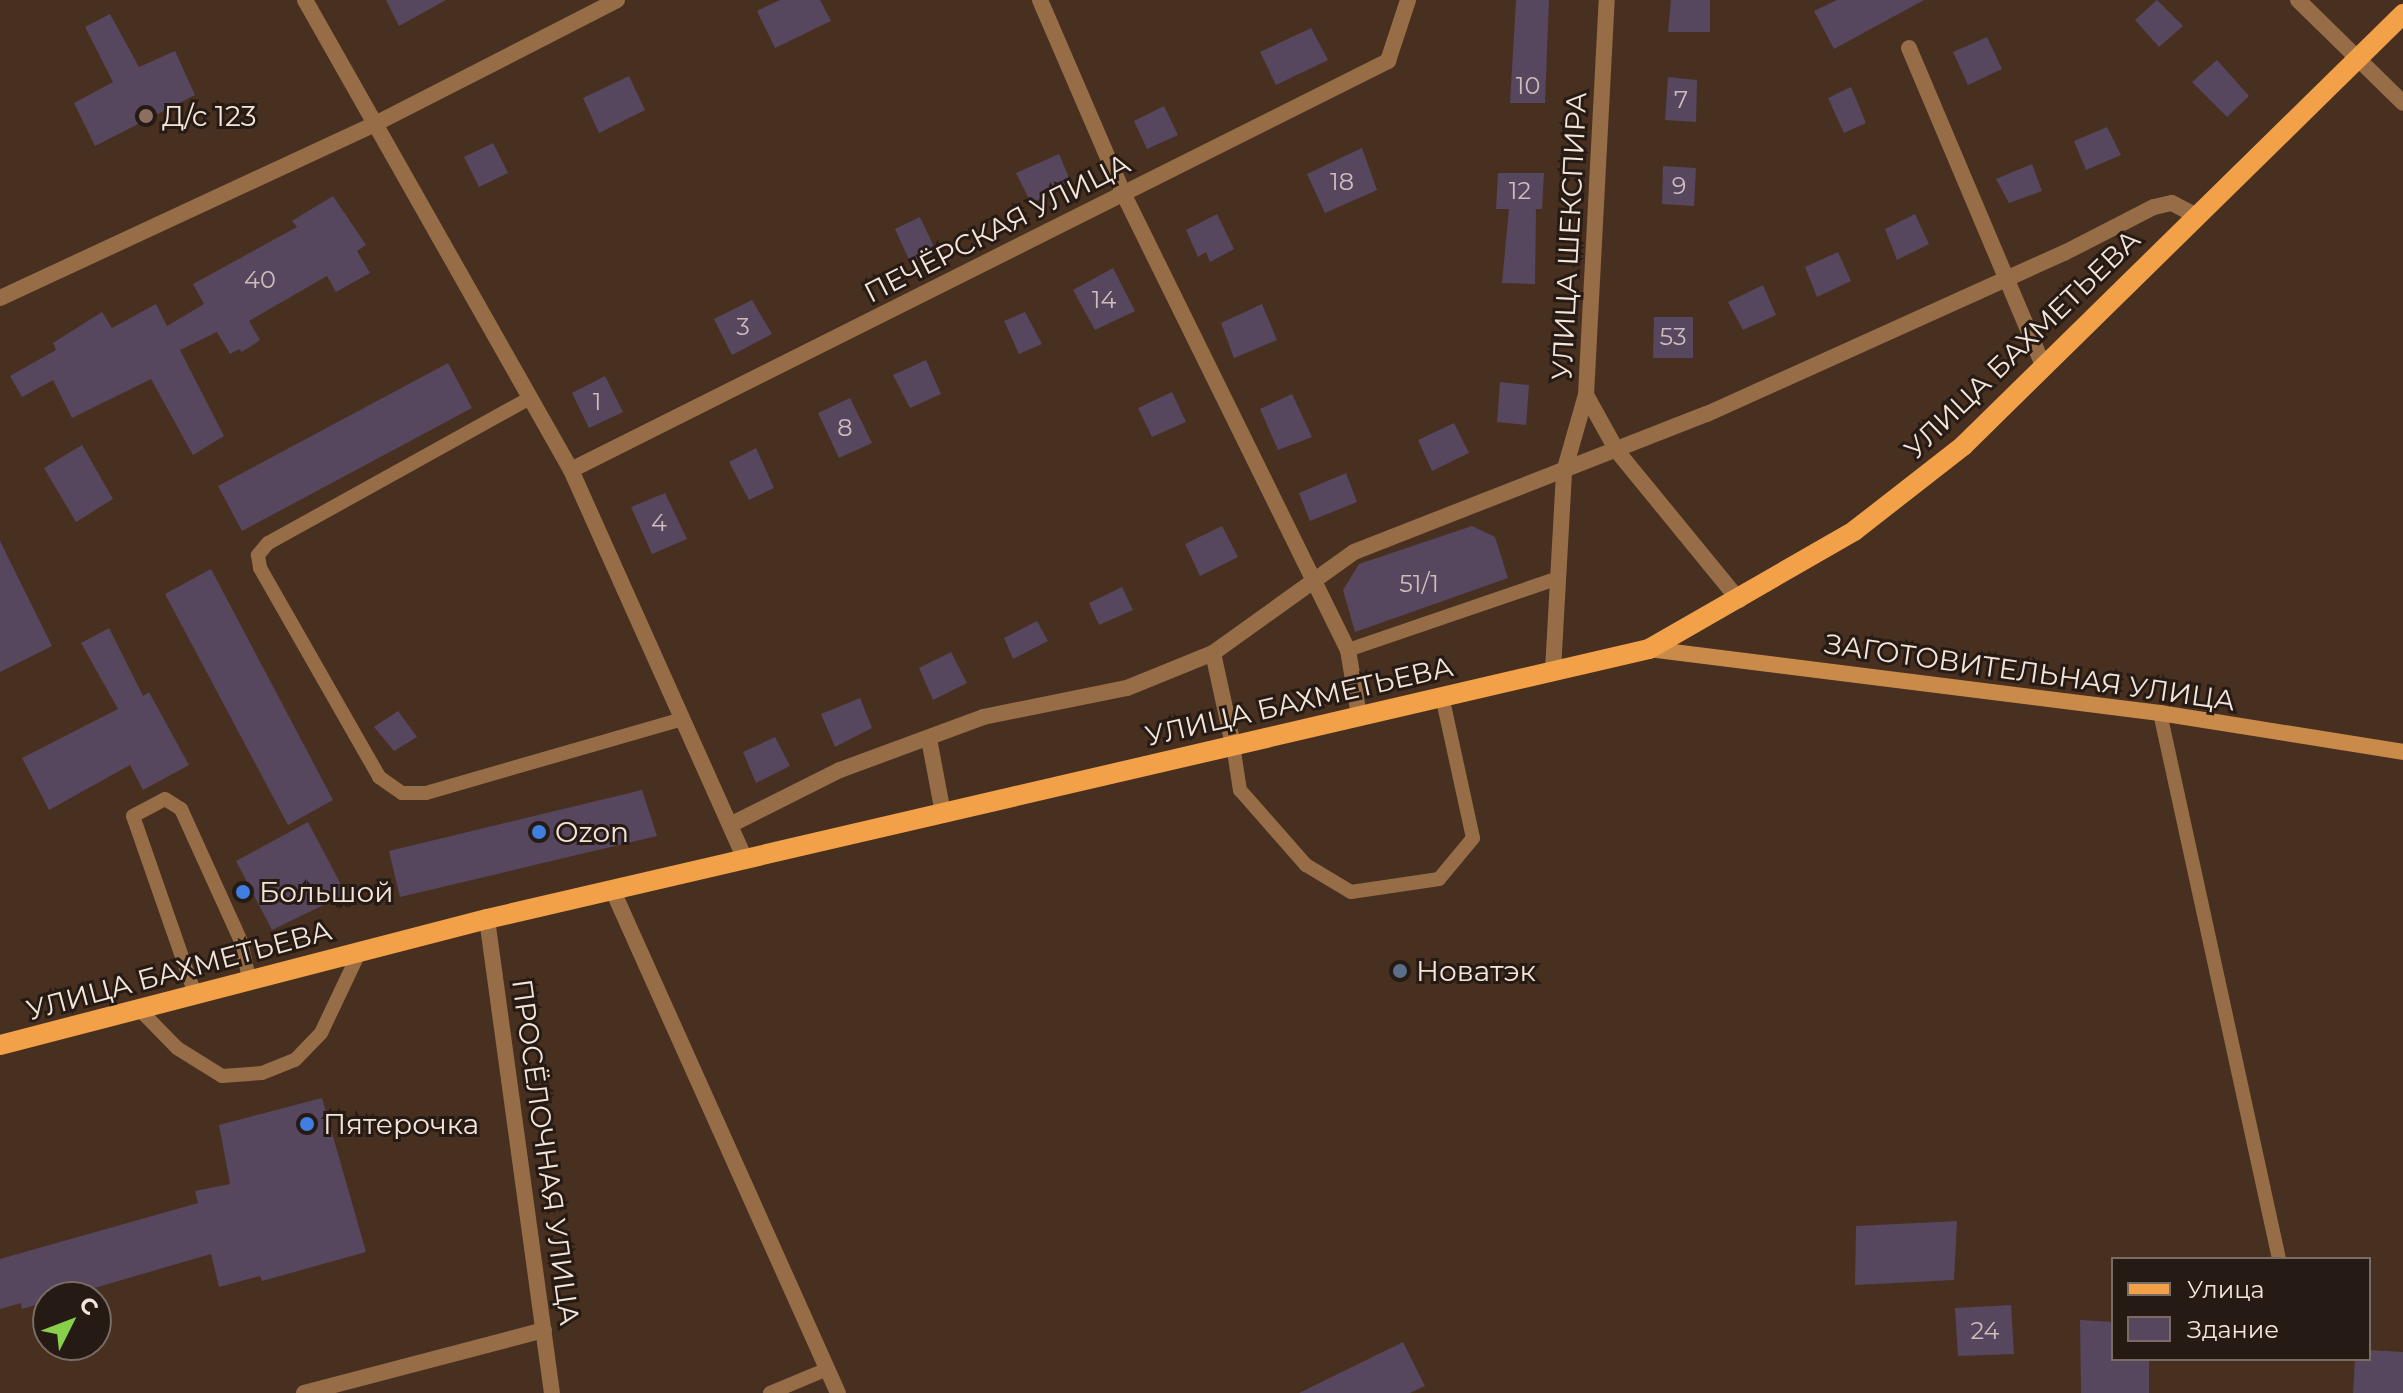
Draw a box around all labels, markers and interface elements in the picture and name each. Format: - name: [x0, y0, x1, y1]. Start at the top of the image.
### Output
- house number: 10: [1516, 72, 1540, 100]
- house number: 7: [1674, 86, 1688, 114]
- street label: УЛИЦА ШЕКСПИРА: [1545, 91, 1593, 381]
- place label: Д/с 123: [162, 99, 257, 133]
- marker: Д/с 123: [137, 107, 155, 125]
- street label: ПЕЧЁРСКАЯ УЛИЦА: [858, 146, 1136, 310]
- house number: 18: [1330, 168, 1354, 196]
- house number: 9: [1672, 172, 1686, 200]
- house number: 12: [1509, 177, 1531, 205]
- street label: УЛИЦА БАХМЕТЬЕВА: [1897, 223, 2147, 465]
- house number: 40: [244, 266, 276, 294]
- house number: 14: [1092, 286, 1116, 314]
- house number: 3: [736, 313, 750, 341]
- house number: 53: [1660, 323, 1686, 351]
- house number: 1: [593, 388, 601, 416]
- house number: 8: [837, 414, 853, 442]
- house number: 4: [651, 509, 667, 537]
- house number: 51/1: [1399, 570, 1439, 598]
- street label: ЗАГОТОВИТЕЛЬНАЯ УЛИЦА: [1823, 627, 2237, 717]
- street label: УЛИЦА БАХМЕТЬЕВА: [1142, 649, 1456, 753]
- place label: Ozon: [555, 815, 629, 849]
- marker: Ozon: [530, 823, 548, 841]
- place label: Большой: [259, 875, 394, 909]
- marker: Большой: [234, 883, 252, 901]
- street label: УЛИЦА БАХМЕТЬЕВА: [23, 913, 335, 1027]
- place label: Новатэк: [1416, 954, 1536, 988]
- marker: Новатэк: [1391, 962, 1409, 980]
- street label: ПРОСЁЛОЧНАЯ УЛИЦА: [505, 977, 587, 1327]
- place label: Пятерочка: [323, 1107, 479, 1141]
- marker: Пятерочка: [298, 1115, 316, 1133]
- legend: [2111, 1257, 2371, 1361]
- text: Улица: [2187, 1275, 2265, 1304]
- north arrow: [32, 1281, 112, 1361]
- text: С: [73, 1291, 104, 1321]
- text: Здание: [2187, 1315, 2279, 1344]
- house number: 24: [1971, 1317, 1999, 1345]

